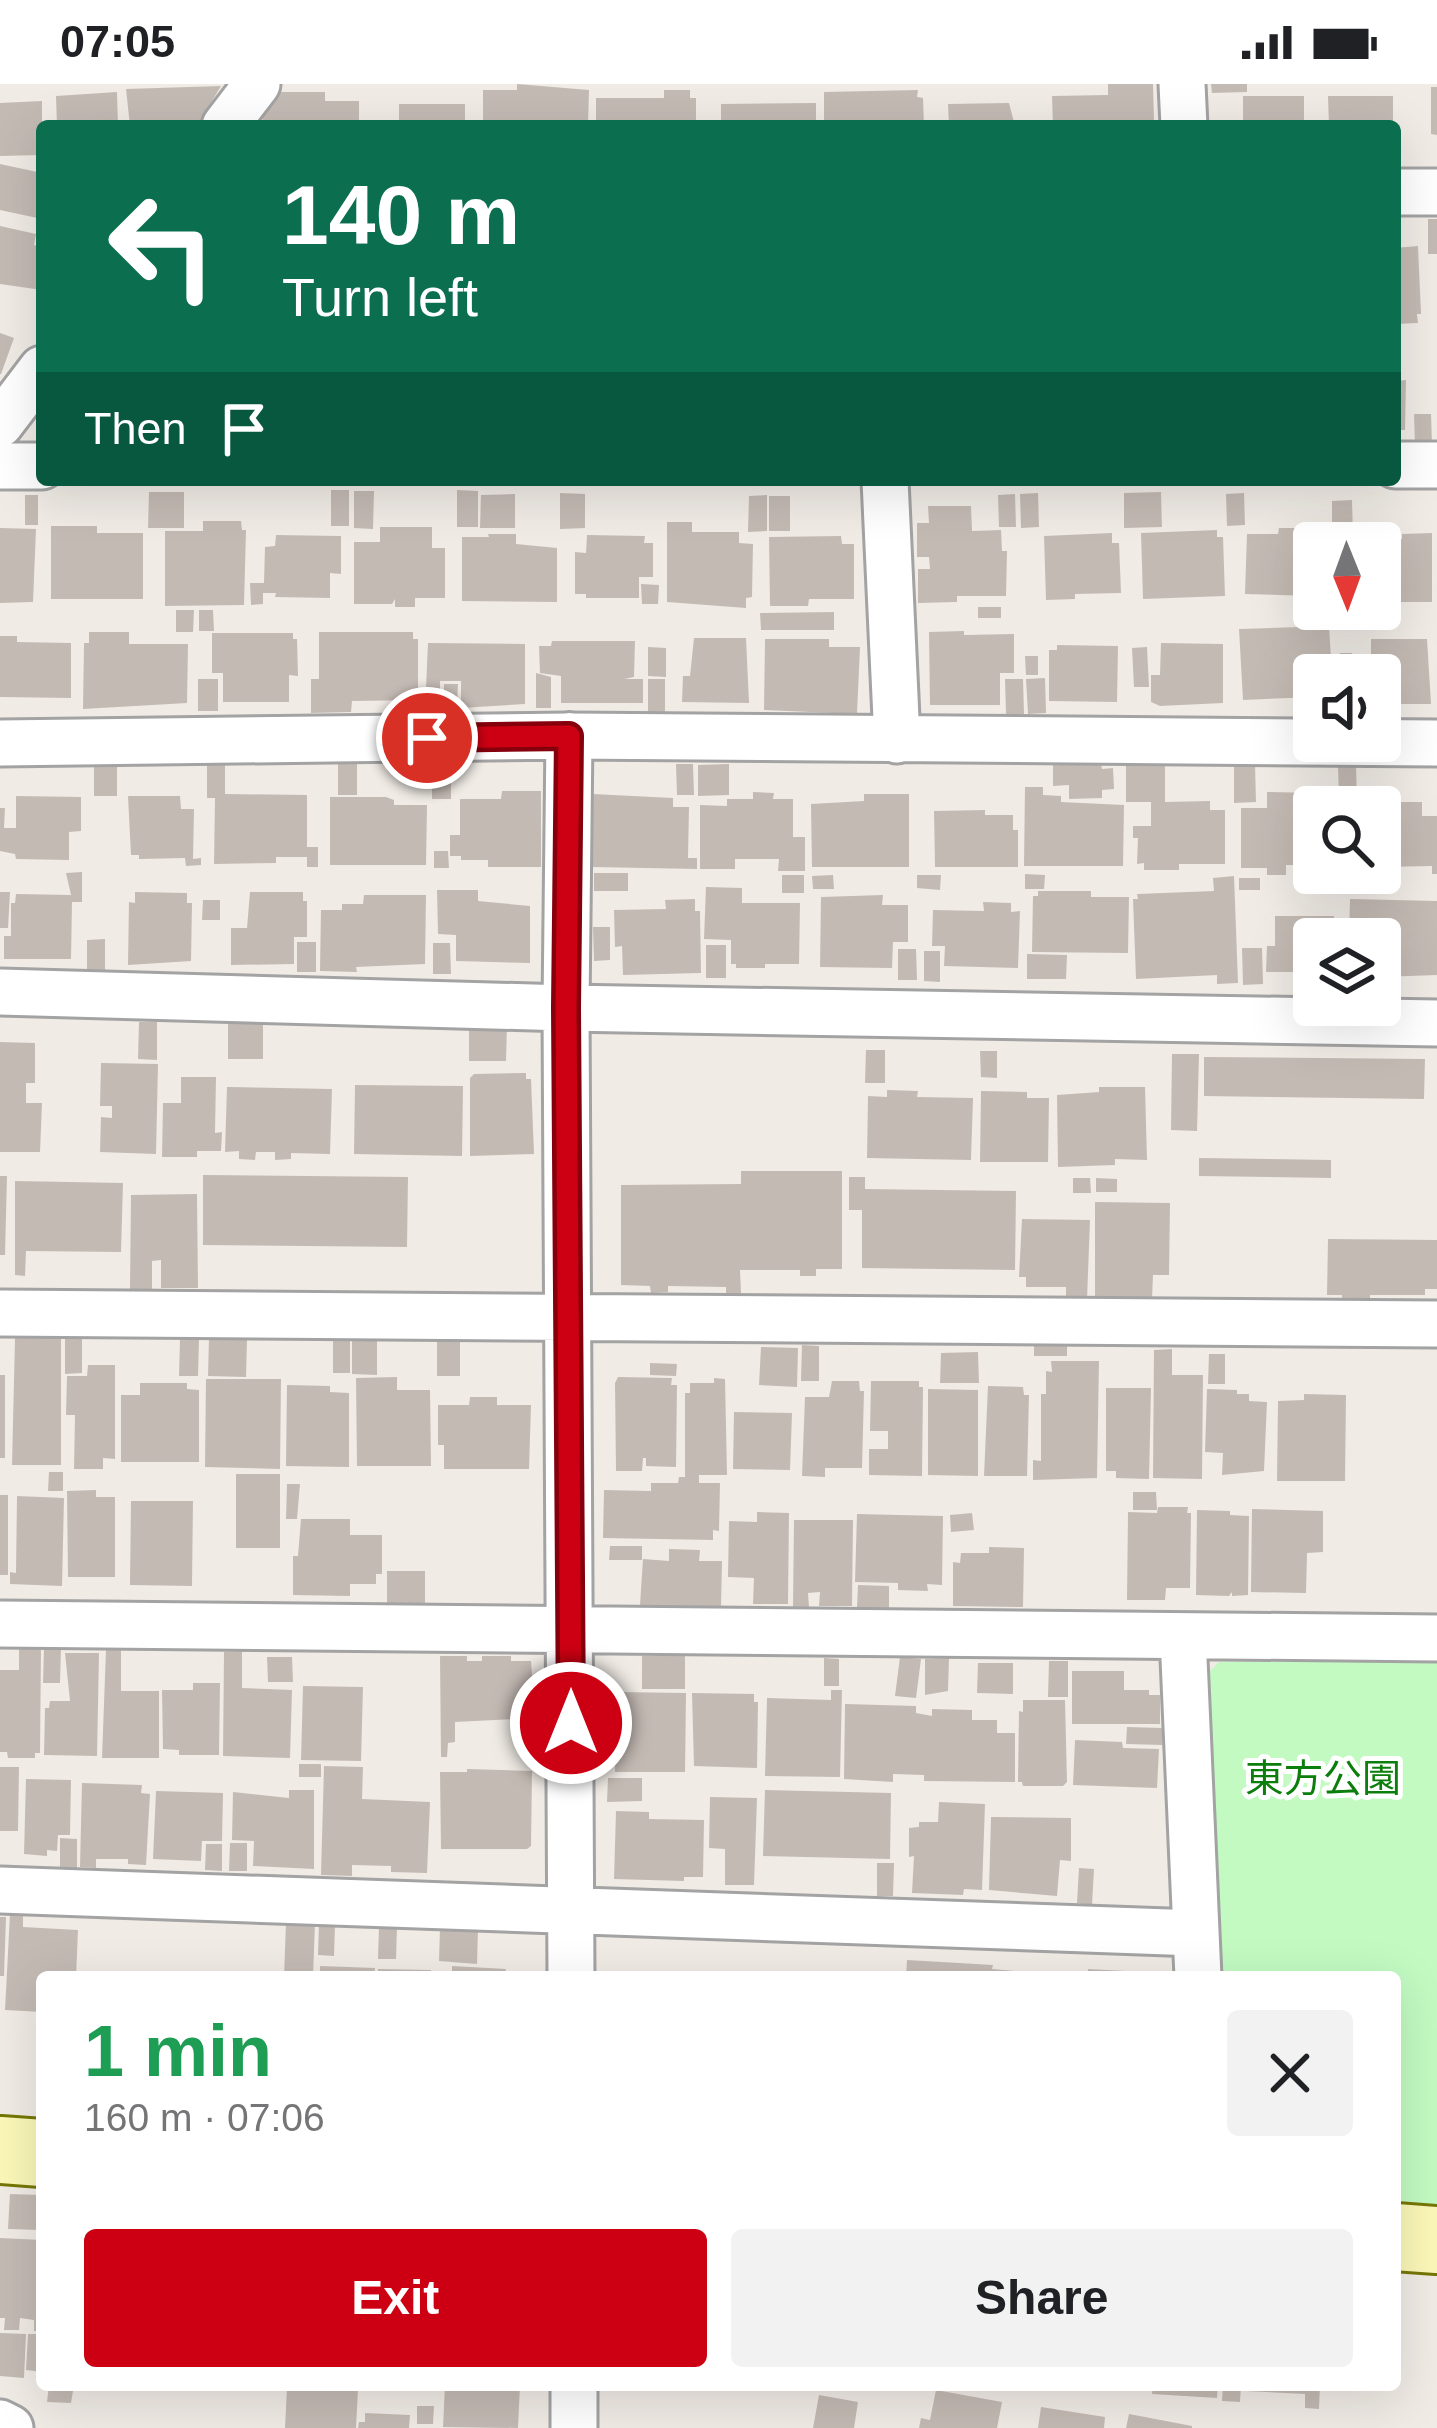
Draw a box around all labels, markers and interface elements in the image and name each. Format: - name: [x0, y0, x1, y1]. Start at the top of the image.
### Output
- text: 07:05: [60, 16, 175, 67]
- icon: left: [84, 168, 240, 324]
- text: 140 m: [282, 168, 520, 262]
- text: Turn left: [282, 267, 478, 327]
- icon: arrive: [211, 396, 277, 462]
- text: Then: [84, 403, 187, 454]
- north arrow: [1293, 522, 1401, 630]
- map controls: [1293, 522, 1401, 1026]
- button: sound: [1293, 654, 1401, 762]
- pin: [376, 687, 478, 789]
- icon: arrive: [394, 705, 460, 771]
- button: search: [1293, 786, 1401, 894]
- button: layers: [1293, 918, 1401, 1026]
- position arrow: [508, 1660, 634, 1786]
- park label: 東方公園: [1245, 1757, 1401, 1800]
- button: close: [1227, 2010, 1353, 2136]
- text: 1 min: [84, 2011, 272, 2091]
- text: 160 m · 07:06: [84, 2096, 325, 2139]
- button: Exit: [84, 2229, 707, 2367]
- button: Share: [731, 2229, 1353, 2367]

